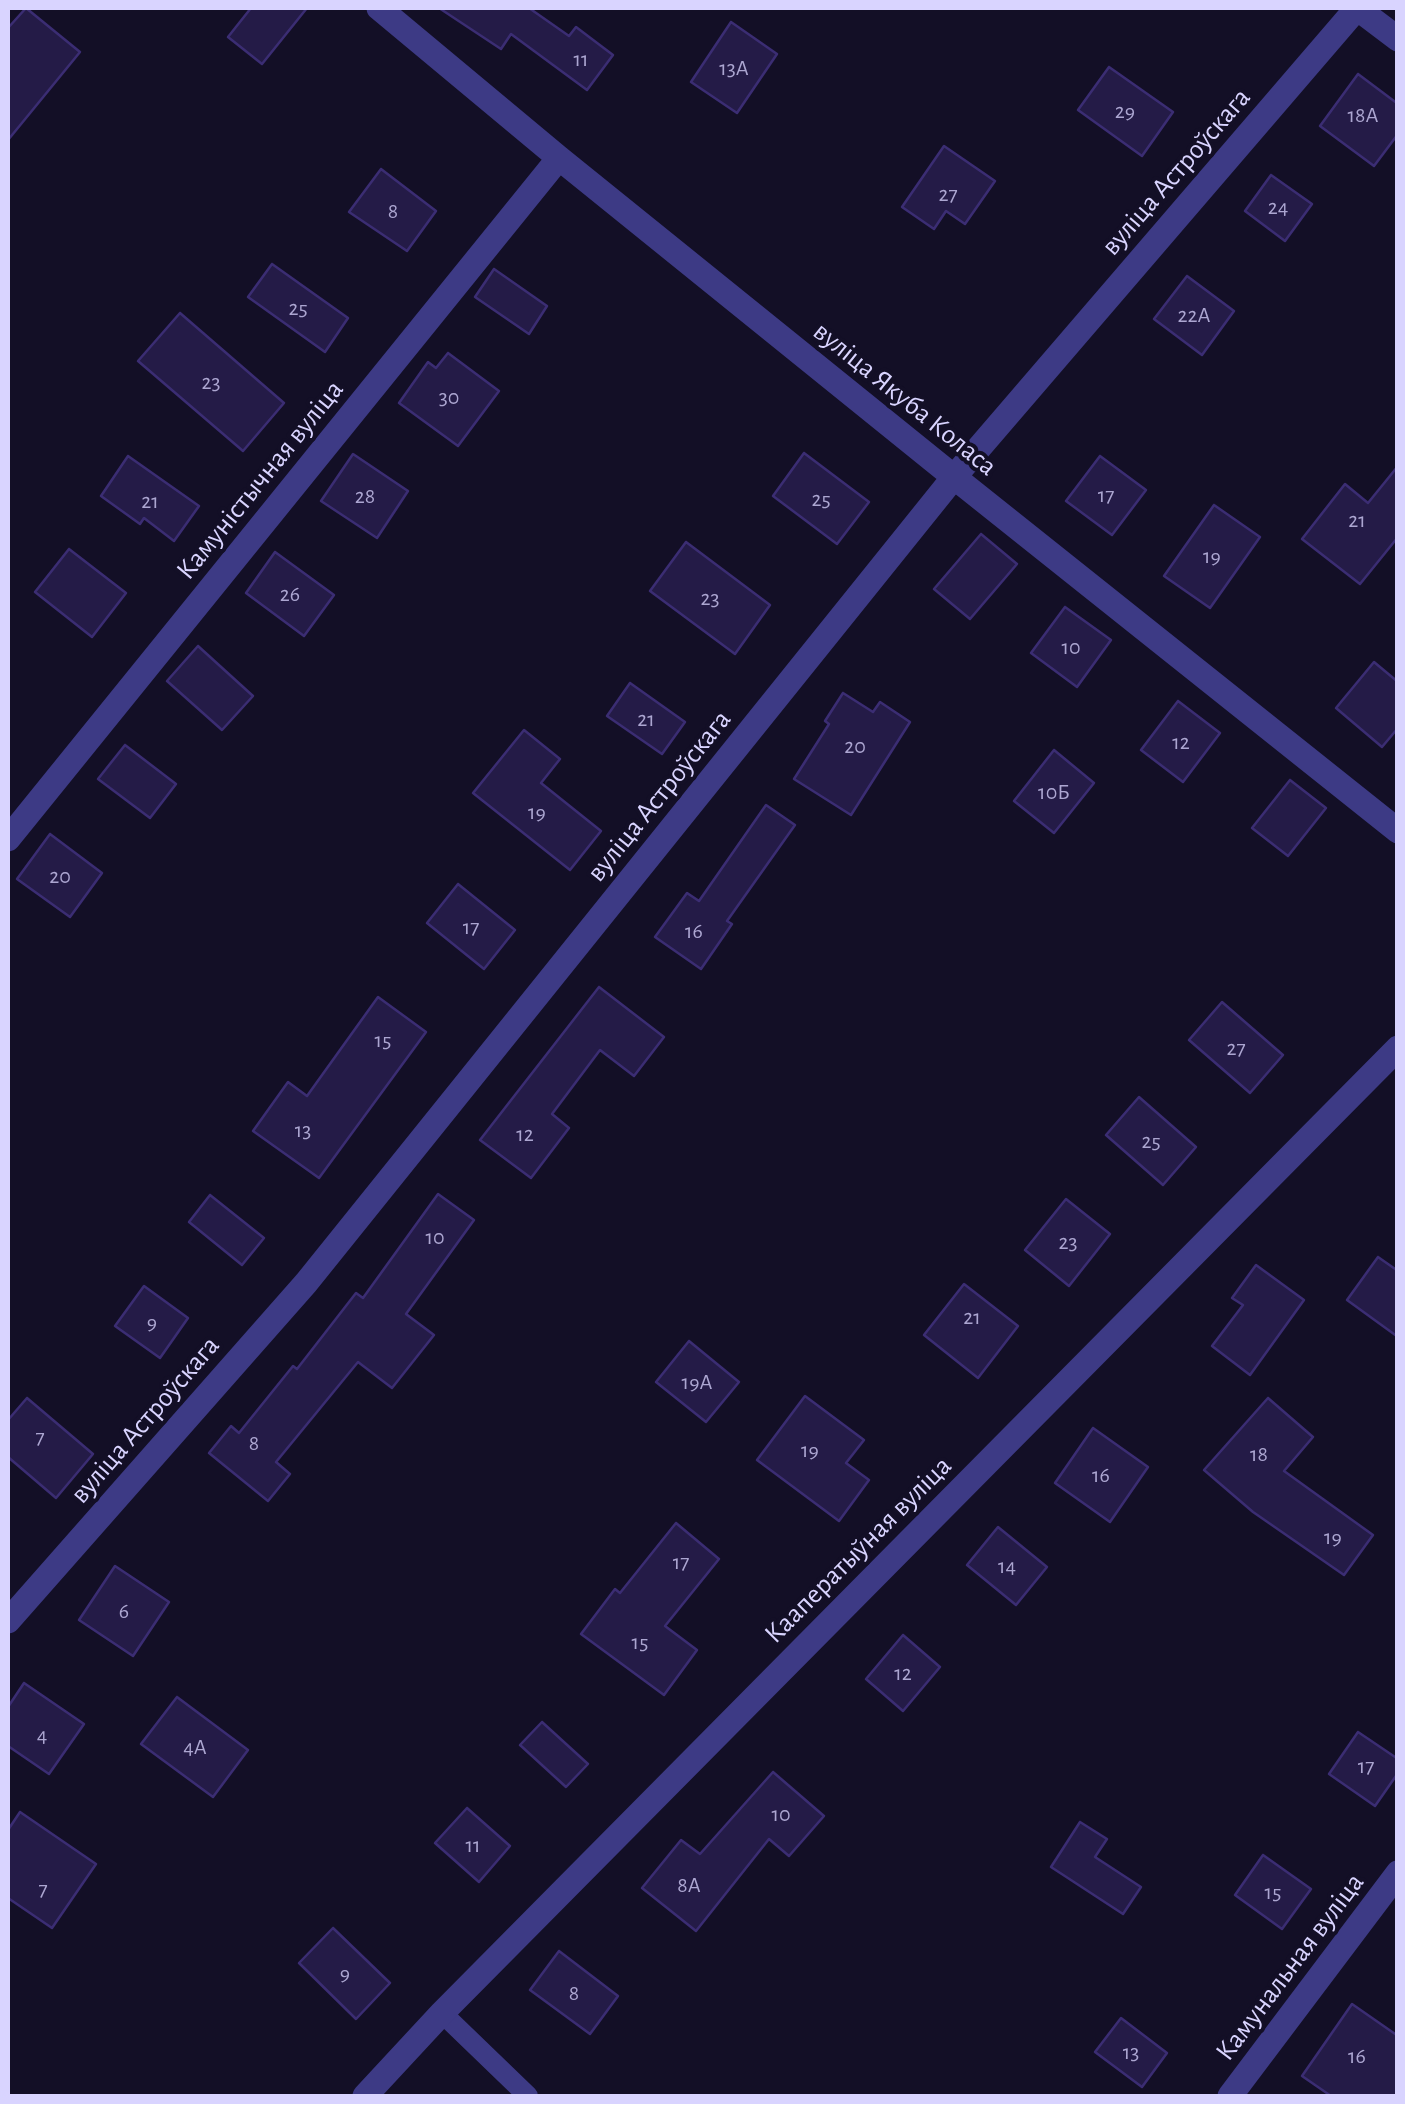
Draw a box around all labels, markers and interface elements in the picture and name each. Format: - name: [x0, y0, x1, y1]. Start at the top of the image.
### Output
- house number: 11: [573, 46, 589, 72]
- house number: 13А: [719, 55, 749, 81]
- street label: вуліца Астроўскага: [1094, 81, 1258, 263]
- house number: 29: [1115, 98, 1135, 124]
- house number: 18А: [1348, 102, 1378, 128]
- house number: 27: [938, 181, 958, 207]
- house number: 24: [1268, 194, 1288, 220]
- house number: 8: [388, 198, 398, 224]
- house number: 25: [288, 295, 308, 321]
- house number: 22А: [1178, 302, 1210, 328]
- street label: вуліца Якуба Коласа: [806, 315, 1004, 483]
- house number: 23: [201, 369, 221, 395]
- street label: Камуністычная вуліца: [169, 373, 351, 587]
- house number: 30: [439, 384, 459, 410]
- house number: 17: [1098, 482, 1114, 508]
- house number: 28: [355, 483, 375, 509]
- house number: 25: [811, 486, 831, 512]
- house number: 21: [141, 488, 159, 514]
- house number: 21: [1348, 507, 1366, 533]
- house number: 19: [1203, 543, 1221, 569]
- house number: 26: [280, 581, 300, 607]
- house number: 23: [700, 585, 720, 611]
- house number: 10: [1061, 634, 1081, 660]
- street label: вуліца Астроўскага: [580, 704, 738, 888]
- house number: 21: [637, 706, 655, 732]
- house number: 12: [1172, 729, 1190, 755]
- house number: 20: [844, 733, 866, 759]
- house number: 10Б: [1038, 779, 1070, 805]
- house number: 19: [528, 799, 546, 825]
- house number: 20: [49, 863, 71, 889]
- house number: 17: [463, 914, 479, 940]
- house number: 16: [685, 918, 703, 944]
- house number: 15: [375, 1027, 391, 1053]
- house number: 27: [1226, 1035, 1246, 1061]
- house number: 13: [295, 1117, 311, 1143]
- house number: 12: [516, 1121, 534, 1147]
- house number: 25: [1141, 1128, 1161, 1154]
- house number: 10: [425, 1224, 445, 1250]
- house number: 23: [1058, 1229, 1078, 1255]
- house number: 21: [963, 1304, 981, 1330]
- house number: 9: [147, 1309, 157, 1335]
- street label: вуліца Астроўскага: [63, 1329, 227, 1511]
- house number: 19А: [682, 1369, 712, 1395]
- house number: 7: [35, 1424, 45, 1450]
- house number: 8: [249, 1430, 259, 1456]
- house number: 19: [801, 1437, 819, 1463]
- house number: 18: [1250, 1441, 1268, 1467]
- street label: Кааператыўная вуліца: [757, 1449, 959, 1651]
- house number: 16: [1092, 1462, 1110, 1488]
- house number: 19: [1324, 1524, 1342, 1550]
- house number: 17: [673, 1549, 689, 1575]
- house number: 14: [998, 1553, 1016, 1579]
- house number: 6: [119, 1598, 129, 1624]
- house number: 15: [632, 1629, 648, 1655]
- house number: 12: [894, 1660, 912, 1686]
- house number: 4: [37, 1722, 47, 1748]
- house number: 4А: [183, 1734, 207, 1760]
- house number: 17: [1358, 1753, 1374, 1779]
- house number: 10: [771, 1801, 791, 1827]
- house number: 11: [465, 1832, 481, 1858]
- street label: Камунальная вуліца: [1208, 1867, 1372, 2067]
- house number: 8А: [677, 1872, 701, 1898]
- house number: 7: [38, 1876, 48, 1902]
- house number: 15: [1265, 1879, 1281, 1905]
- house number: 9: [340, 1960, 350, 1986]
- house number: 8: [569, 1980, 579, 2006]
- house number: 13: [1123, 2039, 1139, 2065]
- house number: 16: [1348, 2043, 1366, 2069]

